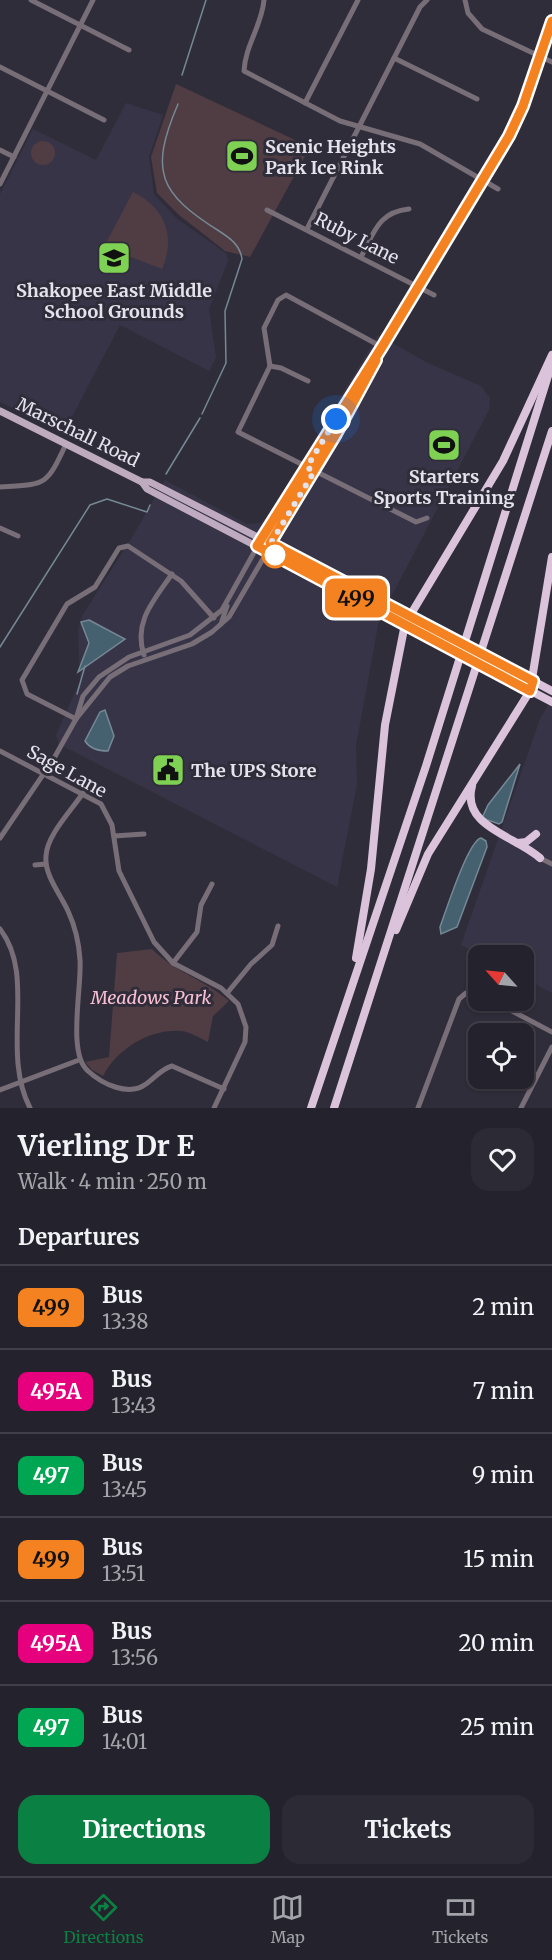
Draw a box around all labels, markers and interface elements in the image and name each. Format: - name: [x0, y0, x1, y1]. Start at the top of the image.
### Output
- place label: Scenic Heights Park Ice Rink: [265, 135, 396, 179]
- sports icon: Scenic Heights Park Ice Rink: [224, 138, 260, 174]
- street label: Ruby Lane: [311, 207, 403, 269]
- school or university icon: Shakopee East Middle School Grounds: [96, 240, 132, 276]
- place label: Shakopee East Middle School Grounds: [16, 279, 212, 323]
- street label: Marschall Road: [13, 392, 143, 472]
- your location: [321, 404, 351, 434]
- sports icon: Starters Sports Training: [426, 427, 462, 463]
- place label: Starters Sports Training: [373, 465, 515, 509]
- unlabelled marker: [262, 542, 288, 568]
- line badge: 499: [322, 578, 391, 618]
- text: 499: [337, 585, 375, 612]
- street label: Sage Lane: [23, 740, 111, 802]
- public building icon: The UPS Store: [150, 752, 186, 788]
- place label: The UPS Store: [191, 759, 317, 782]
- north arrow: [468, 945, 534, 1011]
- map controls: [468, 945, 534, 1089]
- park label: Meadows Park: [90, 986, 211, 1009]
- button: locate: [468, 1023, 534, 1089]
- text: Vierling Dr E: [18, 1128, 195, 1164]
- button: heart: [471, 1128, 534, 1191]
- text: Walk · 4 min · 250 m: [18, 1169, 207, 1194]
- text: Departures: [18, 1223, 140, 1251]
- text: Bus: [102, 1281, 143, 1309]
- text: 2 min: [472, 1293, 534, 1321]
- text: 499: [32, 1294, 70, 1321]
- text: 13:38: [102, 1309, 148, 1334]
- text: Bus: [111, 1365, 152, 1393]
- text: 7 min: [473, 1377, 534, 1405]
- text: 495A: [30, 1378, 81, 1405]
- text: 13:43: [111, 1393, 156, 1418]
- text: Bus: [102, 1449, 143, 1477]
- text: 9 min: [472, 1461, 534, 1489]
- text: 497: [32, 1462, 70, 1489]
- text: 13:45: [102, 1477, 147, 1502]
- text: Bus: [102, 1533, 143, 1561]
- text: 15 min: [463, 1545, 534, 1573]
- text: 499: [32, 1546, 70, 1573]
- text: 13:51: [102, 1561, 145, 1586]
- text: Bus: [111, 1617, 152, 1645]
- text: 20 min: [458, 1629, 534, 1657]
- text: 495A: [30, 1630, 81, 1657]
- text: 13:56: [111, 1645, 158, 1670]
- text: Bus: [102, 1701, 143, 1729]
- text: 25 min: [460, 1713, 534, 1741]
- text: 497: [32, 1714, 70, 1741]
- text: 14:01: [102, 1729, 147, 1754]
- button: Directions: [18, 1795, 270, 1864]
- button: Tickets: [282, 1795, 534, 1864]
- tab: Directions: [64, 1891, 144, 1947]
- tab: Map: [271, 1891, 305, 1947]
- tab: Tickets: [432, 1891, 488, 1947]

